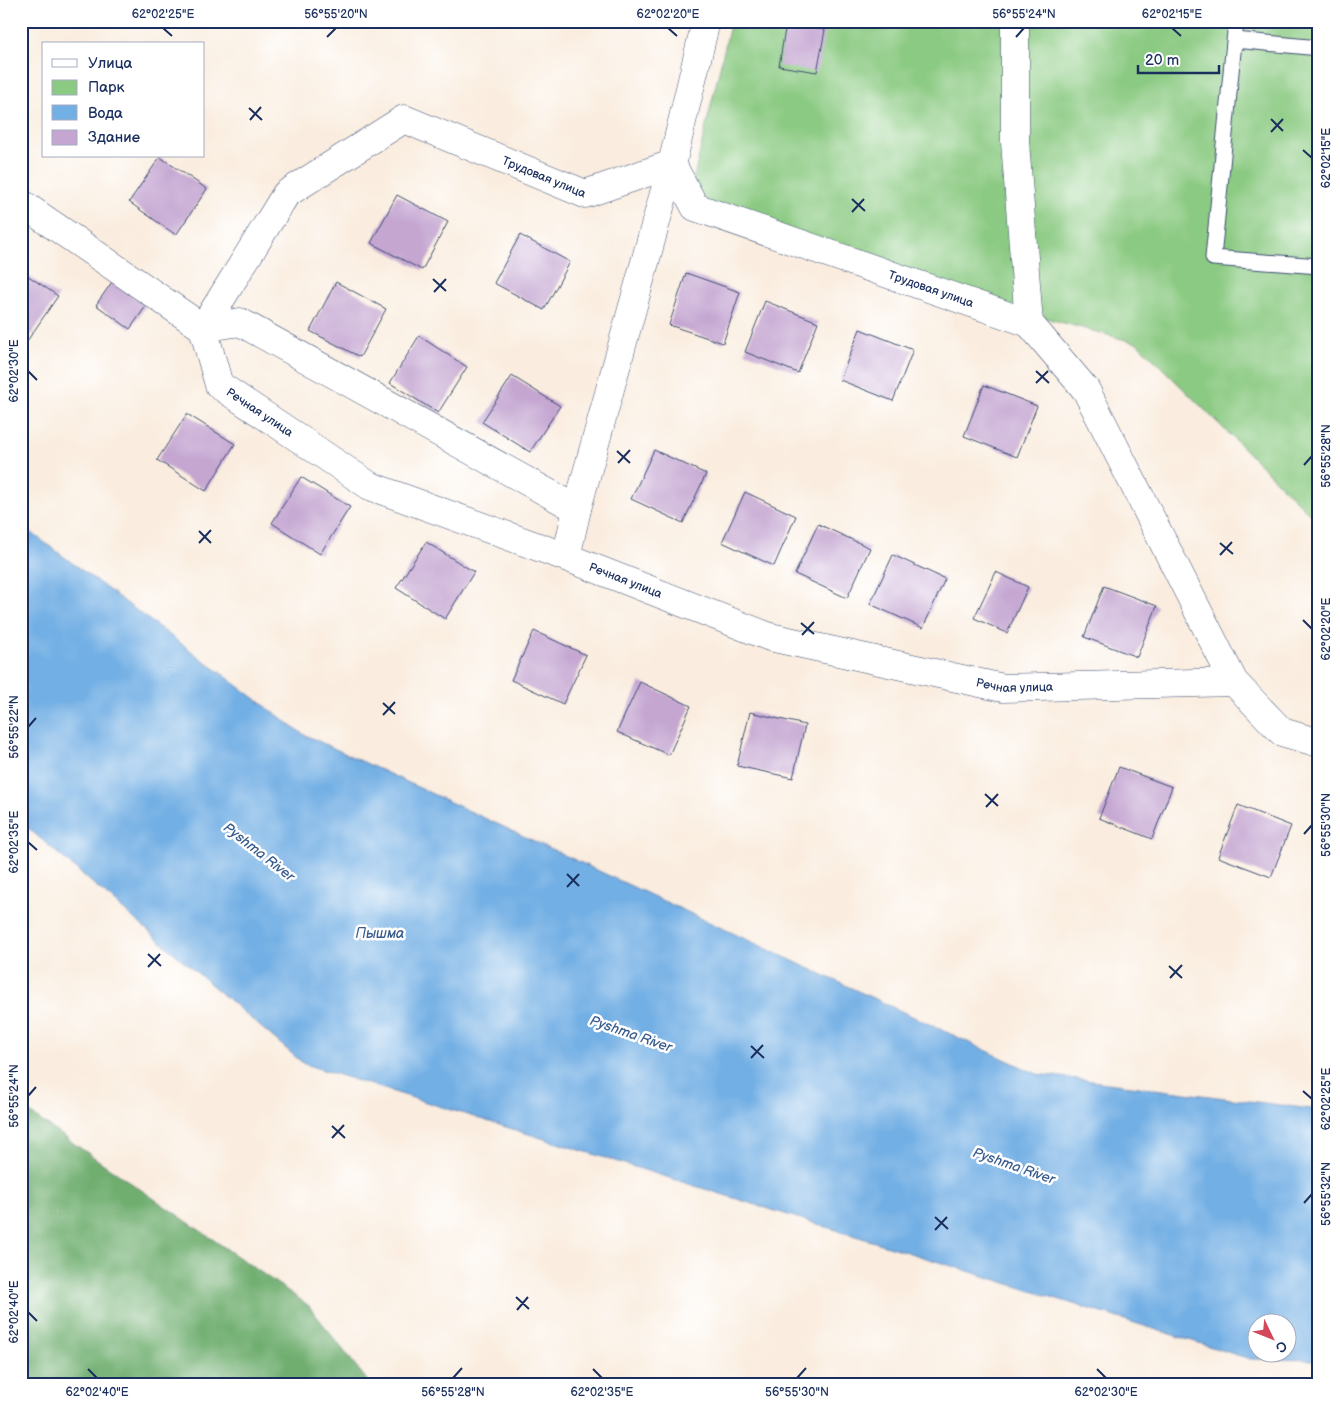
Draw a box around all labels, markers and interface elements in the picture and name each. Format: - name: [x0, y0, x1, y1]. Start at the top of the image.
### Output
- text: 62°02'25"E: [132, 7, 194, 22]
- text: 56°55'20"N: [304, 7, 368, 22]
- text: 62°02'20"E: [637, 7, 700, 22]
- text: 56°55'24"N: [992, 7, 1056, 22]
- text: 62°02'15"E: [1142, 7, 1202, 22]
- legend: [42, 42, 205, 158]
- scale bar: [1138, 42, 1219, 74]
- text: 20 m: [1145, 51, 1179, 70]
- text: Улица: [88, 54, 133, 73]
- text: Парк: [88, 78, 125, 97]
- text: Вода: [88, 104, 123, 123]
- text: Здание: [88, 128, 140, 147]
- text: 62°02'15"E: [1319, 128, 1334, 188]
- street label: Трудовая улица: [500, 153, 588, 201]
- street label: Трудовая улица: [886, 267, 976, 311]
- text: 62°02'30"E: [7, 339, 22, 403]
- street label: Речная улица: [223, 384, 296, 440]
- text: 56°55'28"N: [1319, 424, 1334, 488]
- street label: Речная улица: [587, 559, 664, 601]
- text: 62°02'20"E: [1319, 597, 1334, 660]
- street label: Речная улица: [974, 675, 1053, 696]
- text: 56°55'22"N: [7, 695, 22, 759]
- text: 56°55'30"N: [1319, 793, 1334, 857]
- text: 62°02'35"E: [7, 810, 22, 874]
- water label: Pyshma River: [220, 819, 299, 886]
- water label: Пышма: [356, 925, 404, 942]
- water label: Pyshma River: [588, 1012, 675, 1056]
- text: 56°55'24"N: [7, 1064, 22, 1128]
- text: 62°02'25"E: [1319, 1068, 1334, 1130]
- water label: Pyshma River: [971, 1144, 1058, 1188]
- text: 56°55'32"N: [1319, 1162, 1334, 1226]
- text: 62°02'40"E: [7, 1280, 22, 1344]
- north arrow: [1248, 1312, 1298, 1362]
- text: С: [1271, 1337, 1291, 1356]
- text: 62°02'40"E: [65, 1385, 129, 1400]
- text: 56°55'28"N: [421, 1385, 485, 1400]
- text: 62°02'35"E: [570, 1385, 634, 1400]
- text: 56°55'30"N: [765, 1385, 829, 1400]
- text: 62°02'30"E: [1074, 1385, 1138, 1400]

